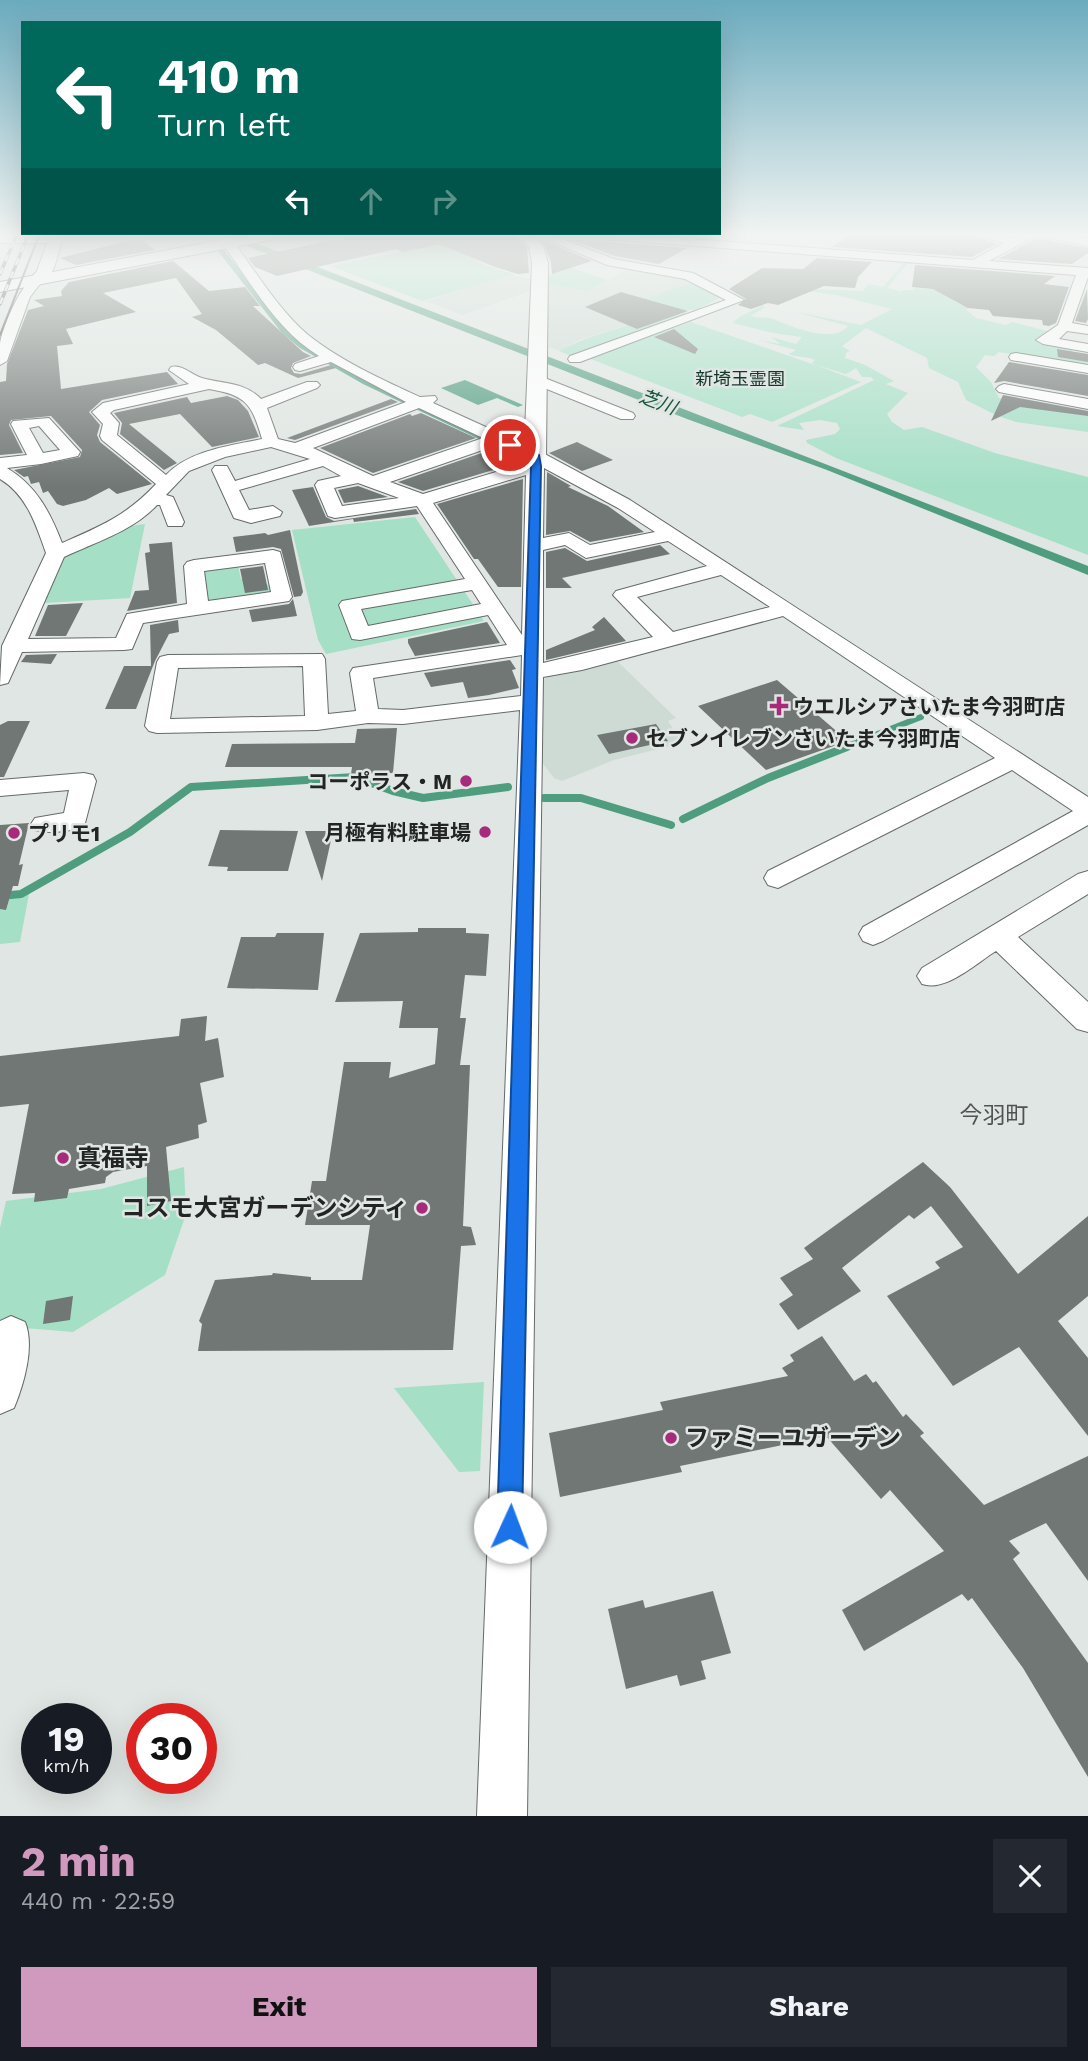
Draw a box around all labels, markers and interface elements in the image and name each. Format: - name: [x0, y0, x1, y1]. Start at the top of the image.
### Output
- text: 410 m: [157, 47, 300, 105]
- icon: left: [42, 49, 133, 140]
- text: Turn left: [157, 106, 290, 144]
- icon: left: [279, 182, 317, 220]
- icon: ahead: [352, 182, 390, 220]
- icon: right: [425, 182, 463, 220]
- park label: 新埼玉霊園: [695, 368, 785, 389]
- water label: 芝川: [636, 384, 682, 420]
- pin: [480, 415, 540, 475]
- icon: arrive: [491, 426, 529, 464]
- place label: ウエルシアさいたま今羽町店: [793, 694, 1065, 719]
- marker: ウエルシアさいたま今羽町店: [771, 698, 787, 714]
- place label: セブンイレブンさいたま今羽町店: [646, 726, 960, 751]
- marker: セブンイレブンさいたま今羽町店: [624, 730, 640, 746]
- place label: コーポラス・M: [307, 769, 452, 794]
- marker: コーポラス・M: [458, 773, 474, 789]
- place label: 月極有料駐車場: [324, 820, 471, 845]
- place label: プリモ1: [28, 821, 100, 846]
- marker: 月極有料駐車場: [477, 824, 493, 840]
- marker: プリモ1: [6, 825, 22, 841]
- district label: 今羽町: [960, 1102, 1029, 1129]
- place label: 真福寺: [77, 1144, 149, 1172]
- marker: 真福寺: [55, 1150, 71, 1166]
- place label: コスモ大宮ガーデンシティ: [121, 1194, 408, 1222]
- marker: コスモ大宮ガーデンシティ: [414, 1200, 430, 1216]
- place label: ファミーユガーデン: [685, 1424, 901, 1452]
- marker: ファミーユガーデン: [663, 1430, 679, 1446]
- position arrow: [473, 1490, 547, 1564]
- speed limit sign: 30: [126, 1703, 217, 1794]
- text: 19: [48, 1718, 85, 1760]
- text: km/h: [43, 1755, 90, 1776]
- text: 2 min: [21, 1837, 136, 1886]
- button: close: [993, 1839, 1067, 1913]
- text: 440 m · 22:59: [21, 1888, 175, 1915]
- button: Exit: [21, 1967, 537, 2047]
- button: Share: [551, 1967, 1067, 2047]

